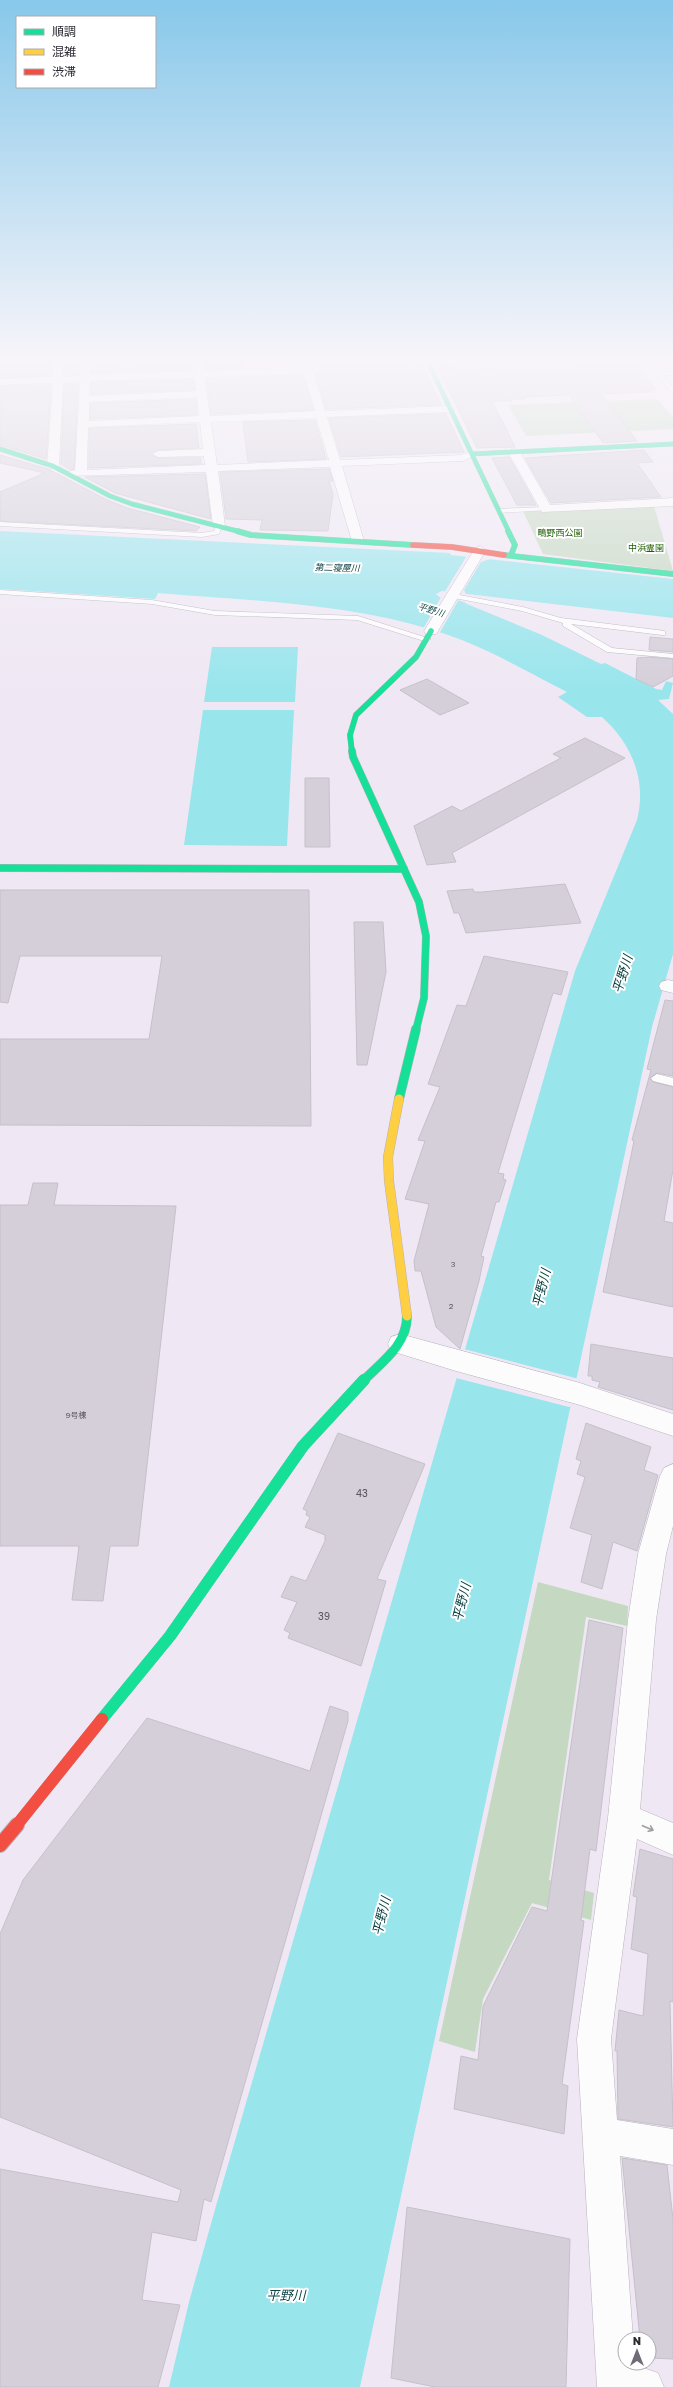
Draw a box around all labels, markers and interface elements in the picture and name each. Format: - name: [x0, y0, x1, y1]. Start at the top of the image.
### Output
- legend: [16, 16, 156, 88]
- text: 順調: [52, 24, 76, 39]
- text: 混雑: [52, 44, 76, 59]
- text: 渋滞: [52, 64, 76, 79]
- park label: 鴫野西公園: [537, 527, 583, 538]
- park label: 中浜霊園: [628, 542, 664, 553]
- water label: 第二寝屋川: [314, 562, 361, 573]
- water label: 平野川: [417, 600, 447, 619]
- water label: 平野川: [609, 951, 636, 995]
- house number: 3: [451, 1259, 456, 1269]
- water label: 平野川: [529, 1265, 554, 1309]
- house number: 2: [449, 1301, 454, 1311]
- house number: 9号棟: [66, 1410, 86, 1420]
- house number: 43: [356, 1487, 368, 1499]
- water label: 平野川: [449, 1579, 474, 1623]
- house number: 39: [318, 1610, 330, 1622]
- one-way arrow: [642, 1825, 654, 1833]
- water label: 平野川: [369, 1893, 394, 1937]
- water label: 平野川: [266, 2287, 307, 2303]
- north arrow: [617, 2331, 657, 2371]
- text: N: [633, 2334, 641, 2347]

